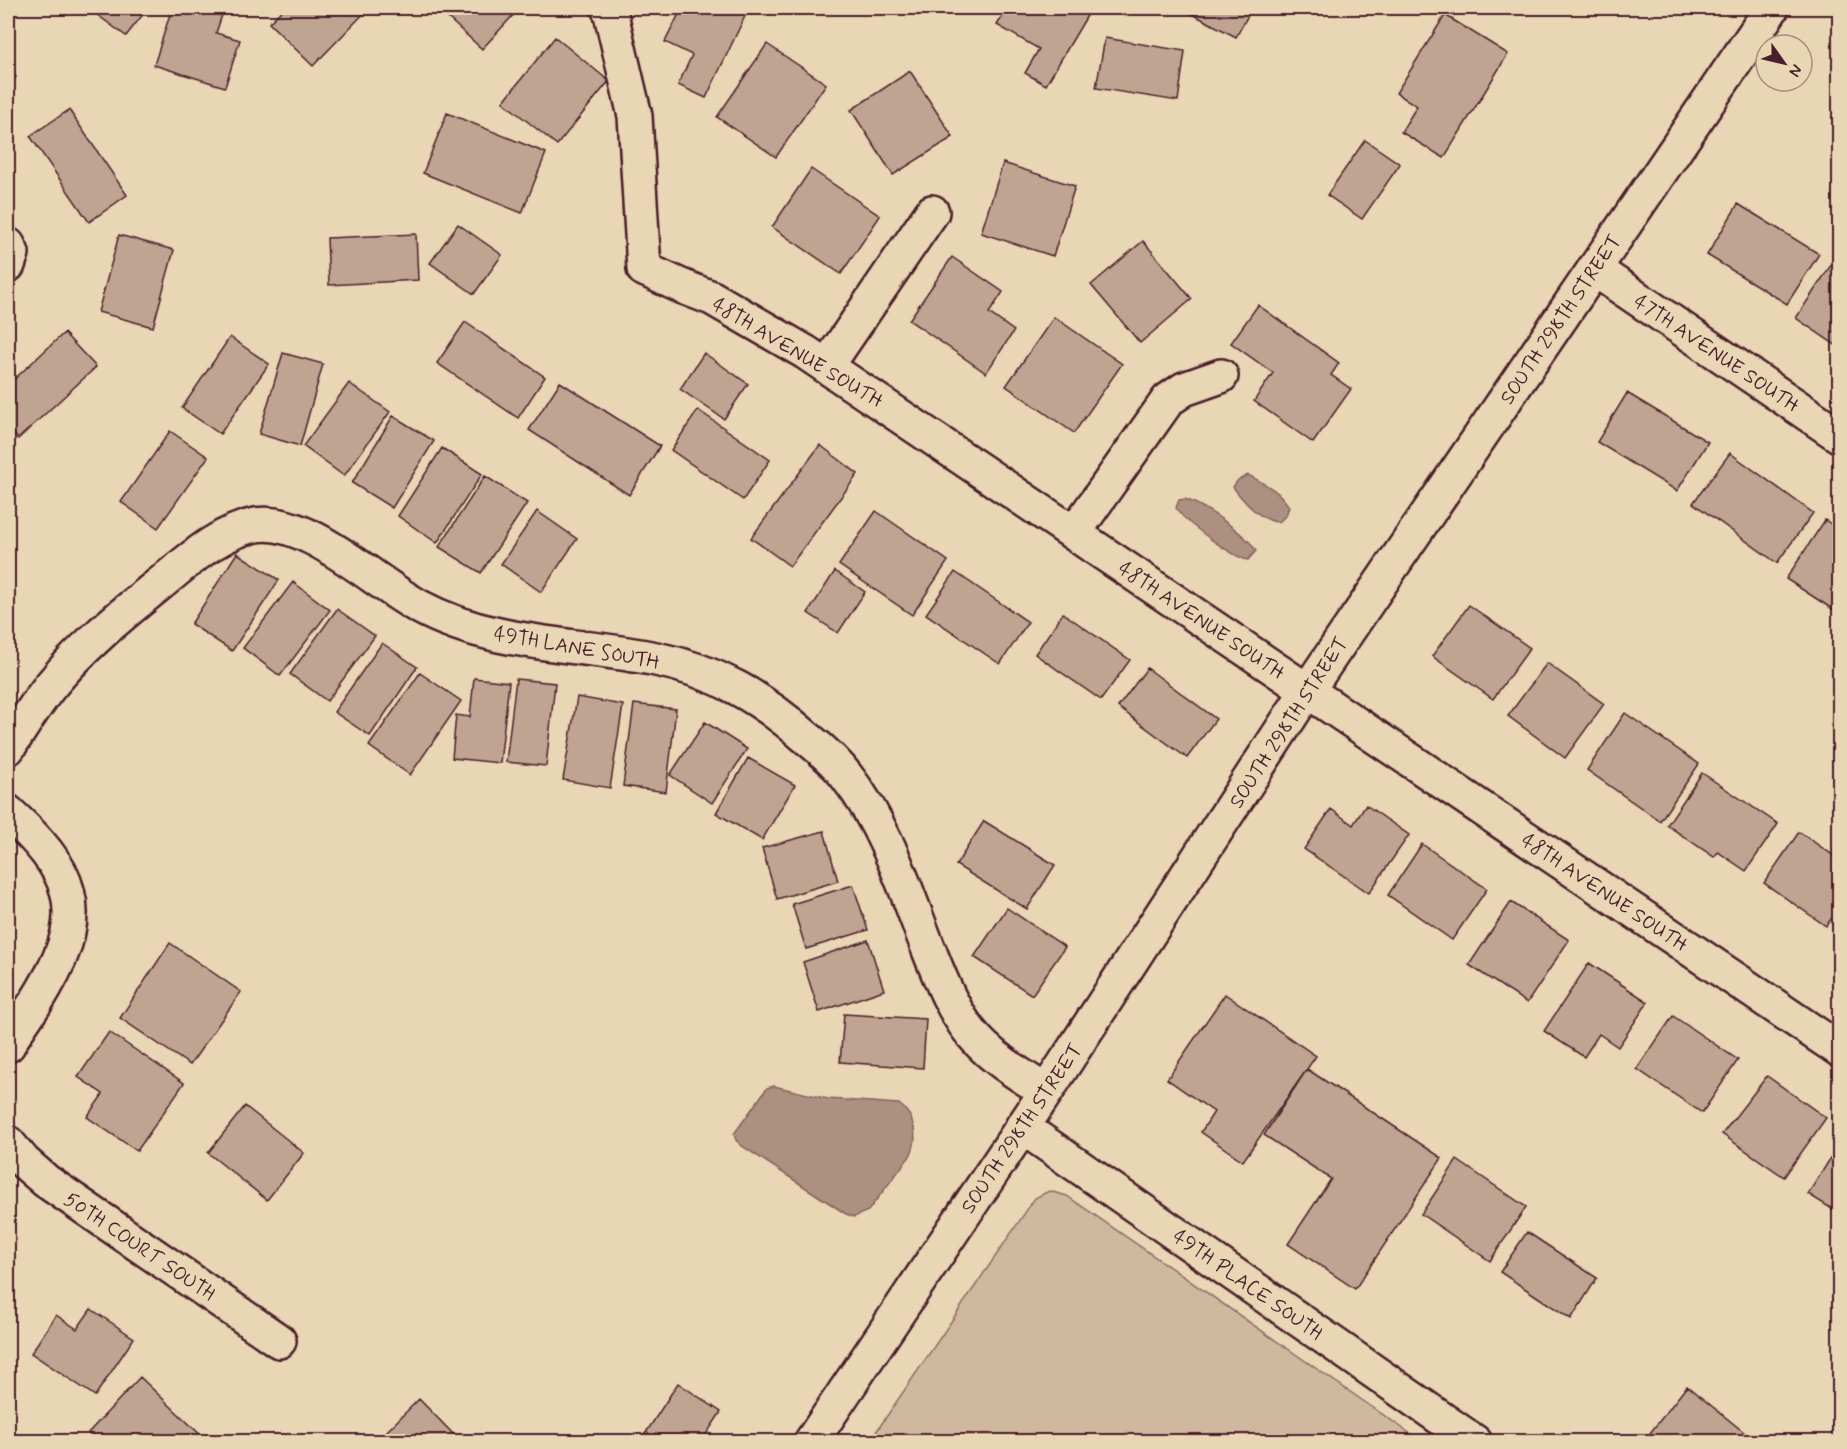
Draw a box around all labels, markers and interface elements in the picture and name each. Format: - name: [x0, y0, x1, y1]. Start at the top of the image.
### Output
- north arrow: [1754, 33, 1814, 93]
- text: N: [1784, 60, 1807, 81]
- street label: SOUTH 298TH STREET: [1494, 230, 1628, 410]
- street label: 47TH AVENUE SOUTH: [1628, 289, 1804, 420]
- street label: 48TH AVENUE SOUTH: [707, 291, 888, 415]
- street label: 48TH AVENUE SOUTH: [1113, 555, 1290, 687]
- street label: 49TH LANE SOUTH: [492, 621, 662, 676]
- street label: SOUTH 298TH STREET: [1224, 632, 1355, 814]
- street label: 48TH AVENUE SOUTH: [1516, 827, 1693, 959]
- street label: SOUTH 298TH STREET: [955, 1039, 1089, 1219]
- street label: 50TH COURT SOUTH: [58, 1187, 220, 1308]
- street label: 49TH PLACE SOUTH: [1167, 1223, 1327, 1347]

